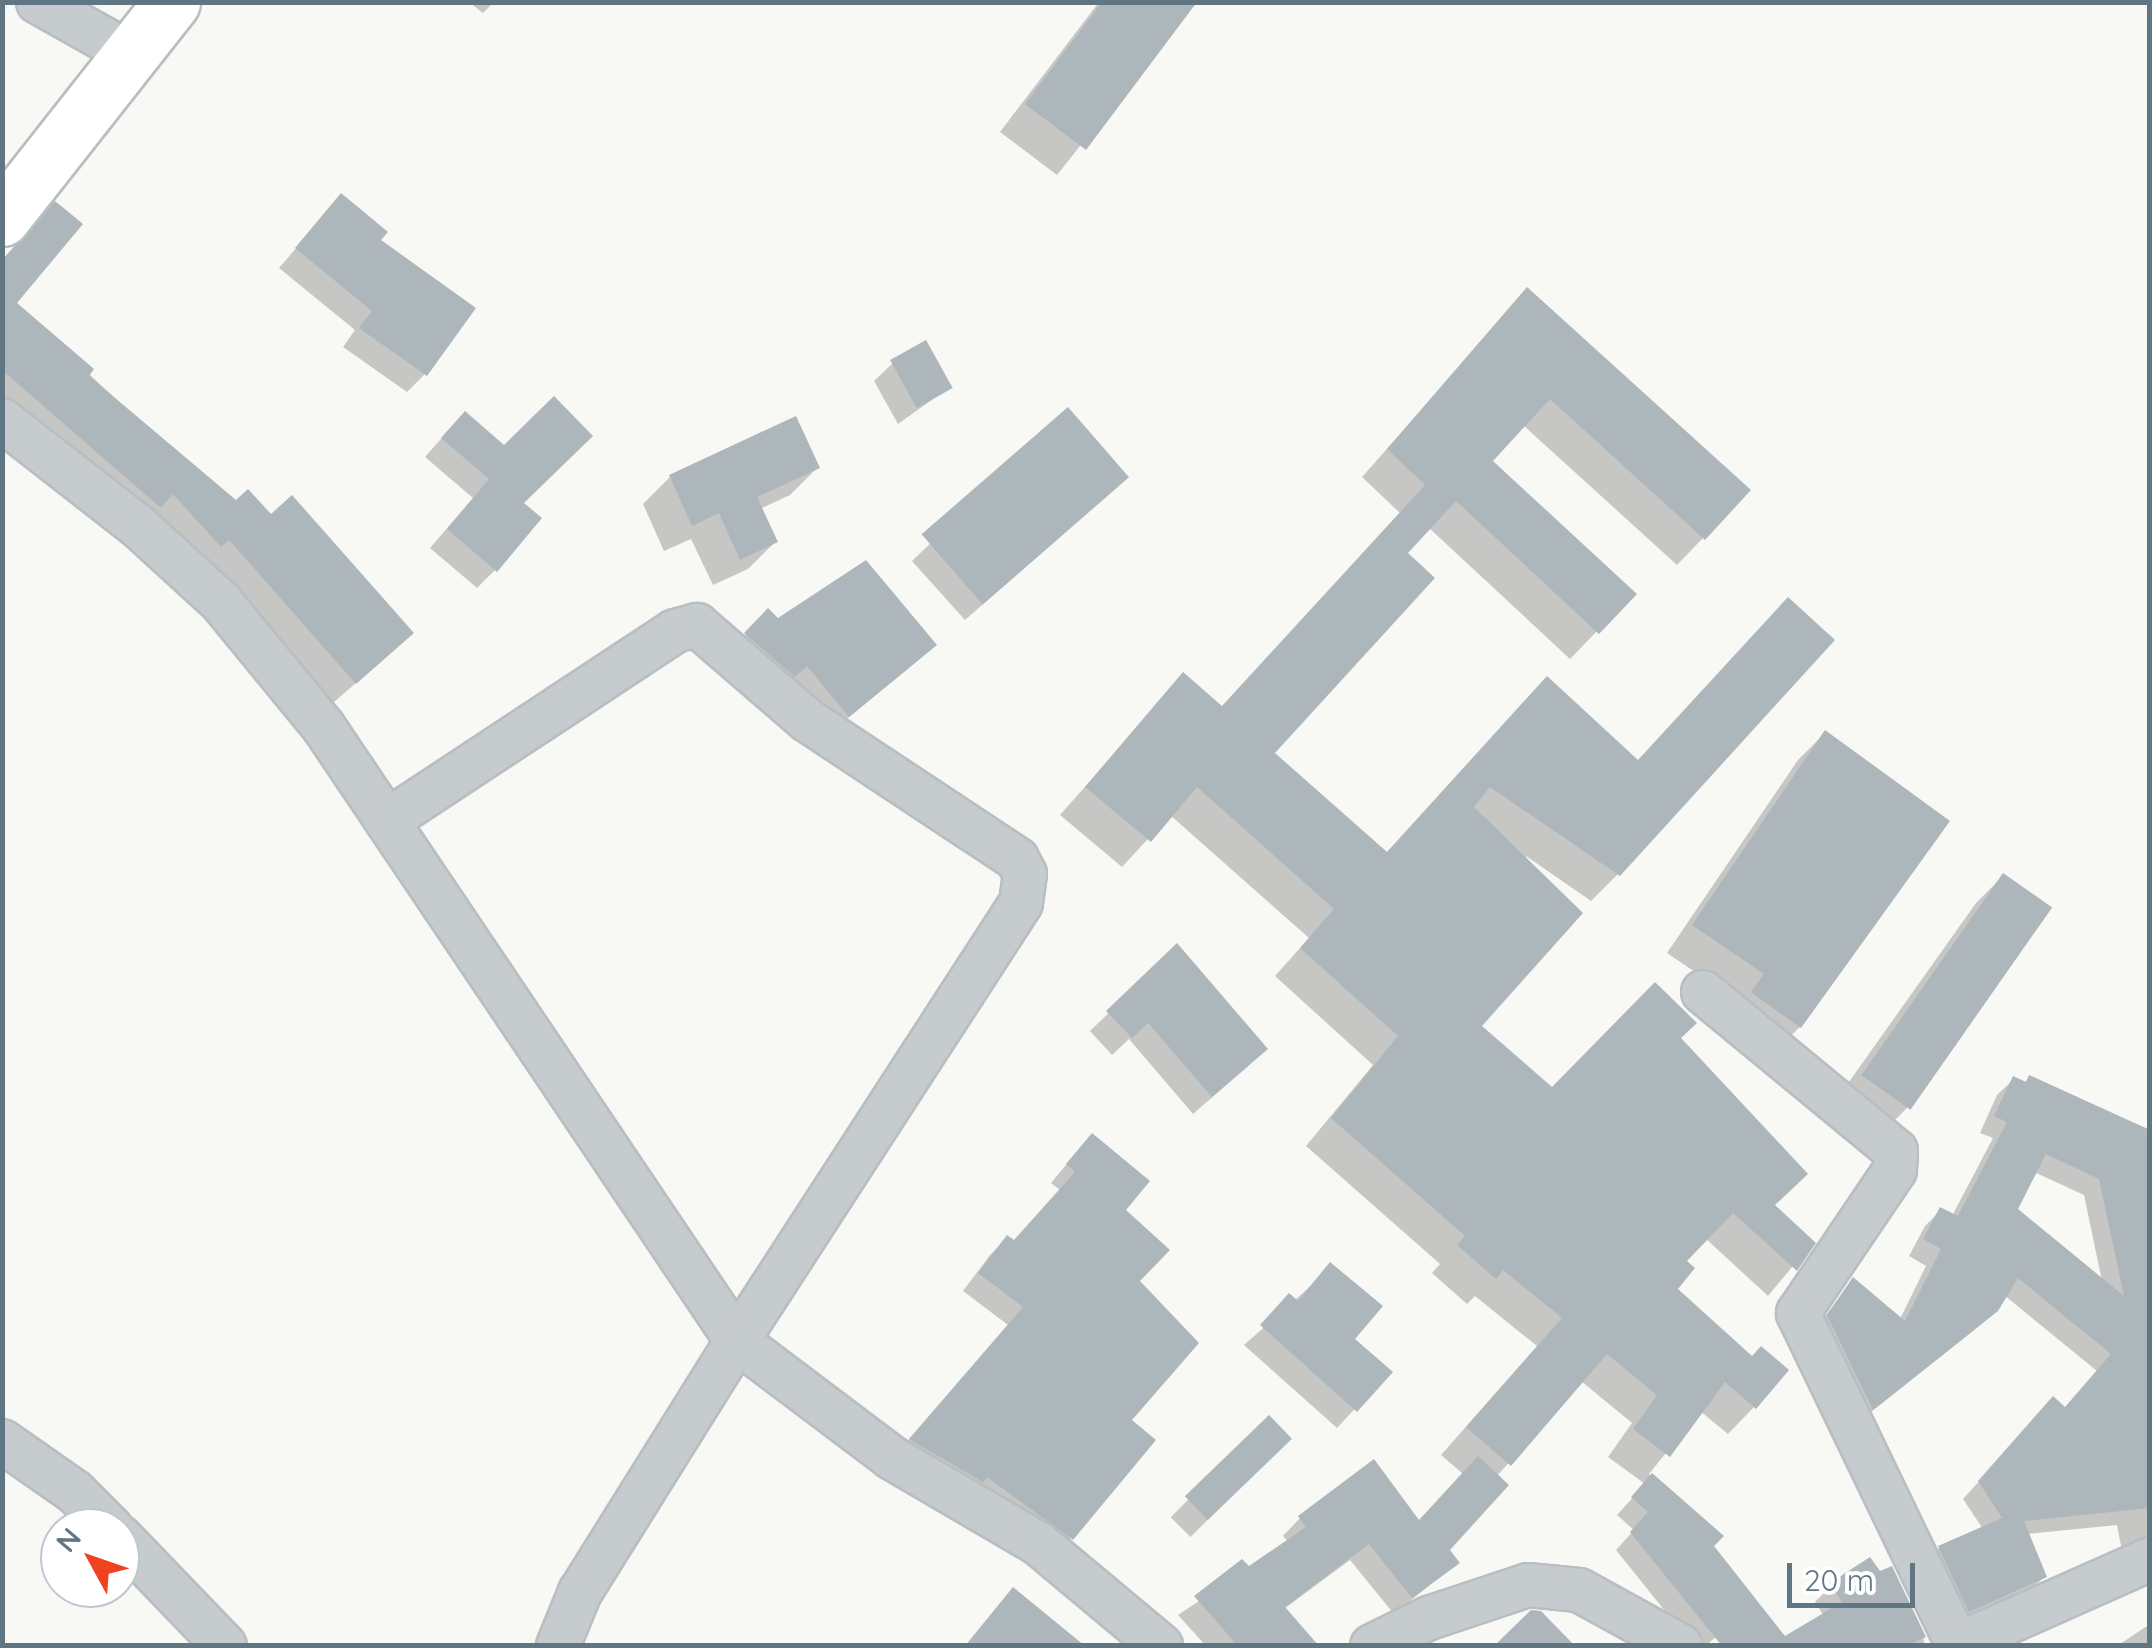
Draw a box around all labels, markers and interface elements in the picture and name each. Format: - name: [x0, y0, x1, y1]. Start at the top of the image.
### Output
- north arrow: [40, 1508, 140, 1608]
- text: N: [48, 1521, 88, 1559]
- scale bar: [1792, 1543, 1920, 1605]
- text: 20 m: [1804, 1561, 1874, 1599]

